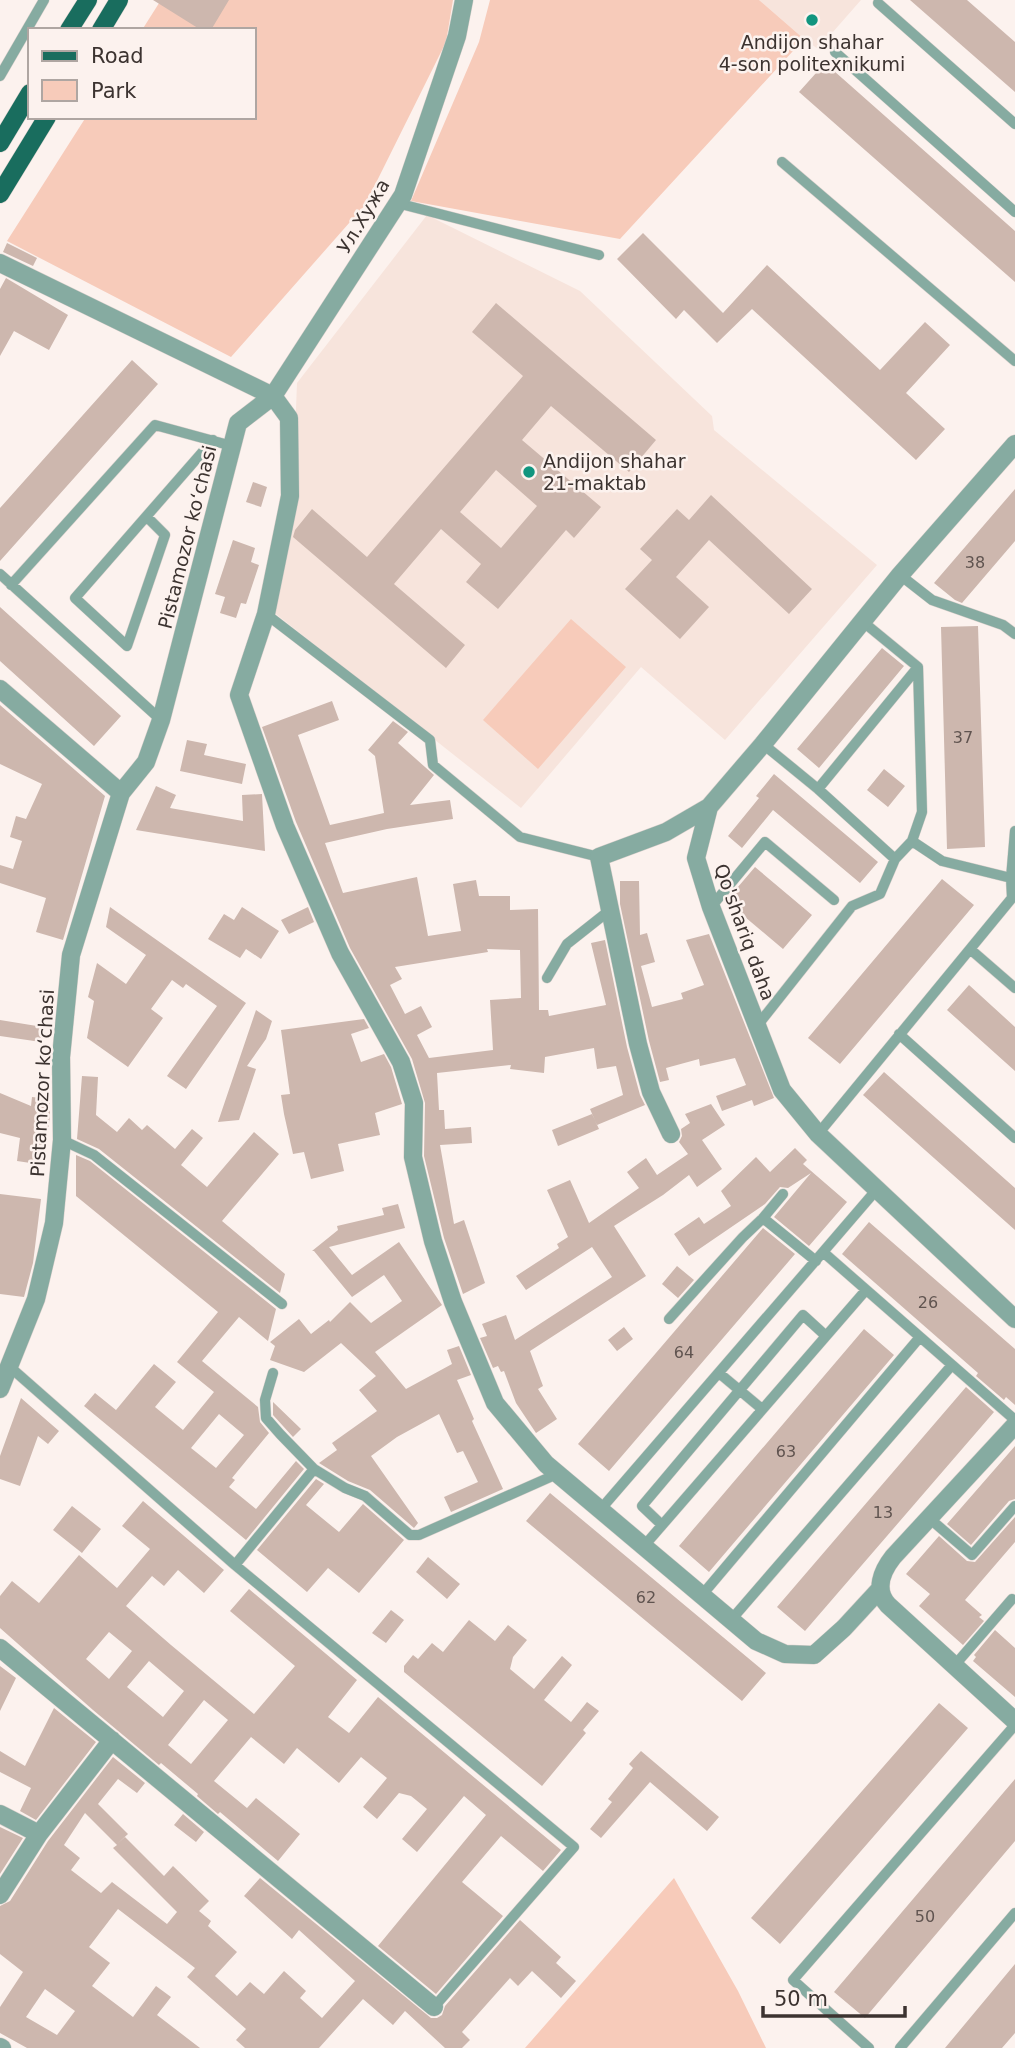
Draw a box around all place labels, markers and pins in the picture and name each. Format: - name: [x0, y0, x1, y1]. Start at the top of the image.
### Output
- marker: Andijon shahar 4-son politexnikumi: [804, 12, 820, 28]
- place label: Andijon shahar 4-son politexnikumi: [719, 31, 905, 75]
- place label: Andijon shahar 21-maktab: [543, 450, 686, 494]
- marker: Andijon shahar 21-maktab: [521, 464, 537, 480]

